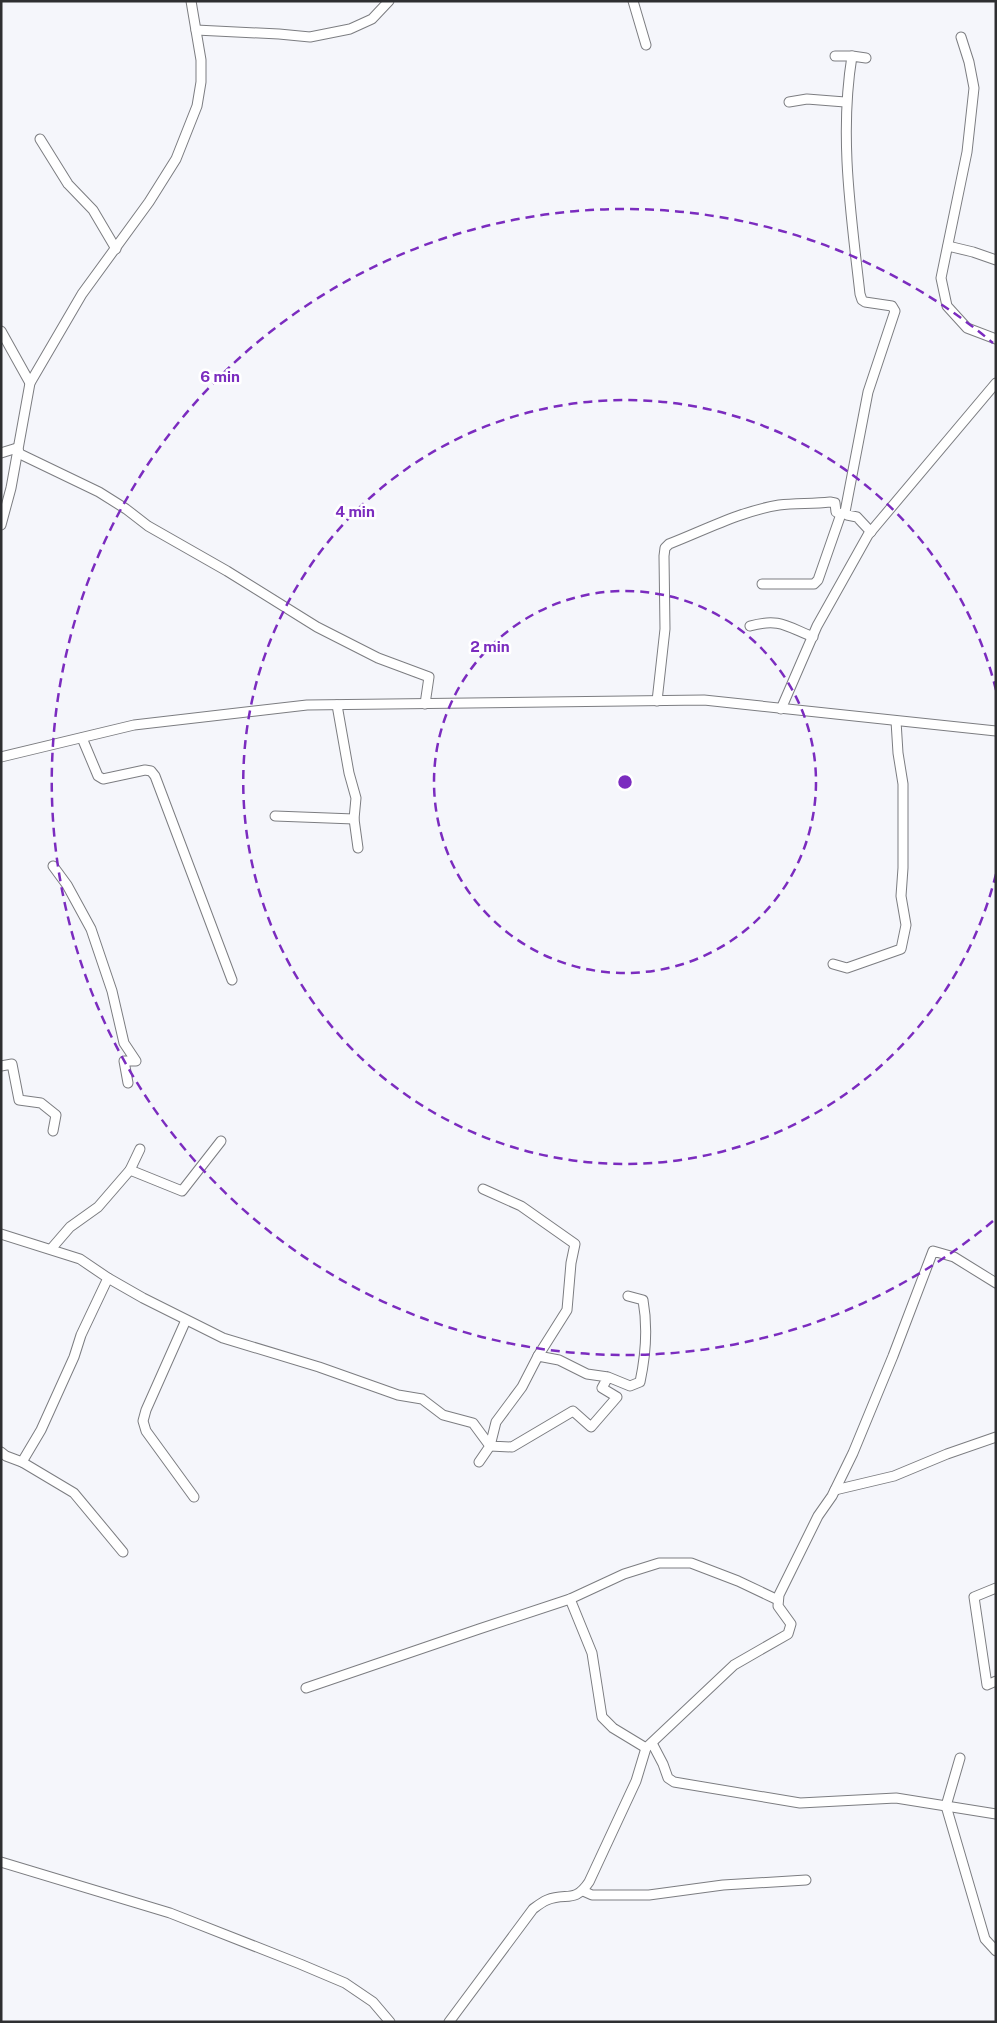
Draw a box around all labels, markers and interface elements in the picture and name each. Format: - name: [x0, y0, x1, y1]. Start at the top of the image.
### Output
- text: 6 min: [200, 368, 240, 385]
- text: 4 min: [335, 503, 375, 520]
- text: 2 min: [470, 638, 510, 655]
- centre of rings: [616, 773, 634, 791]

